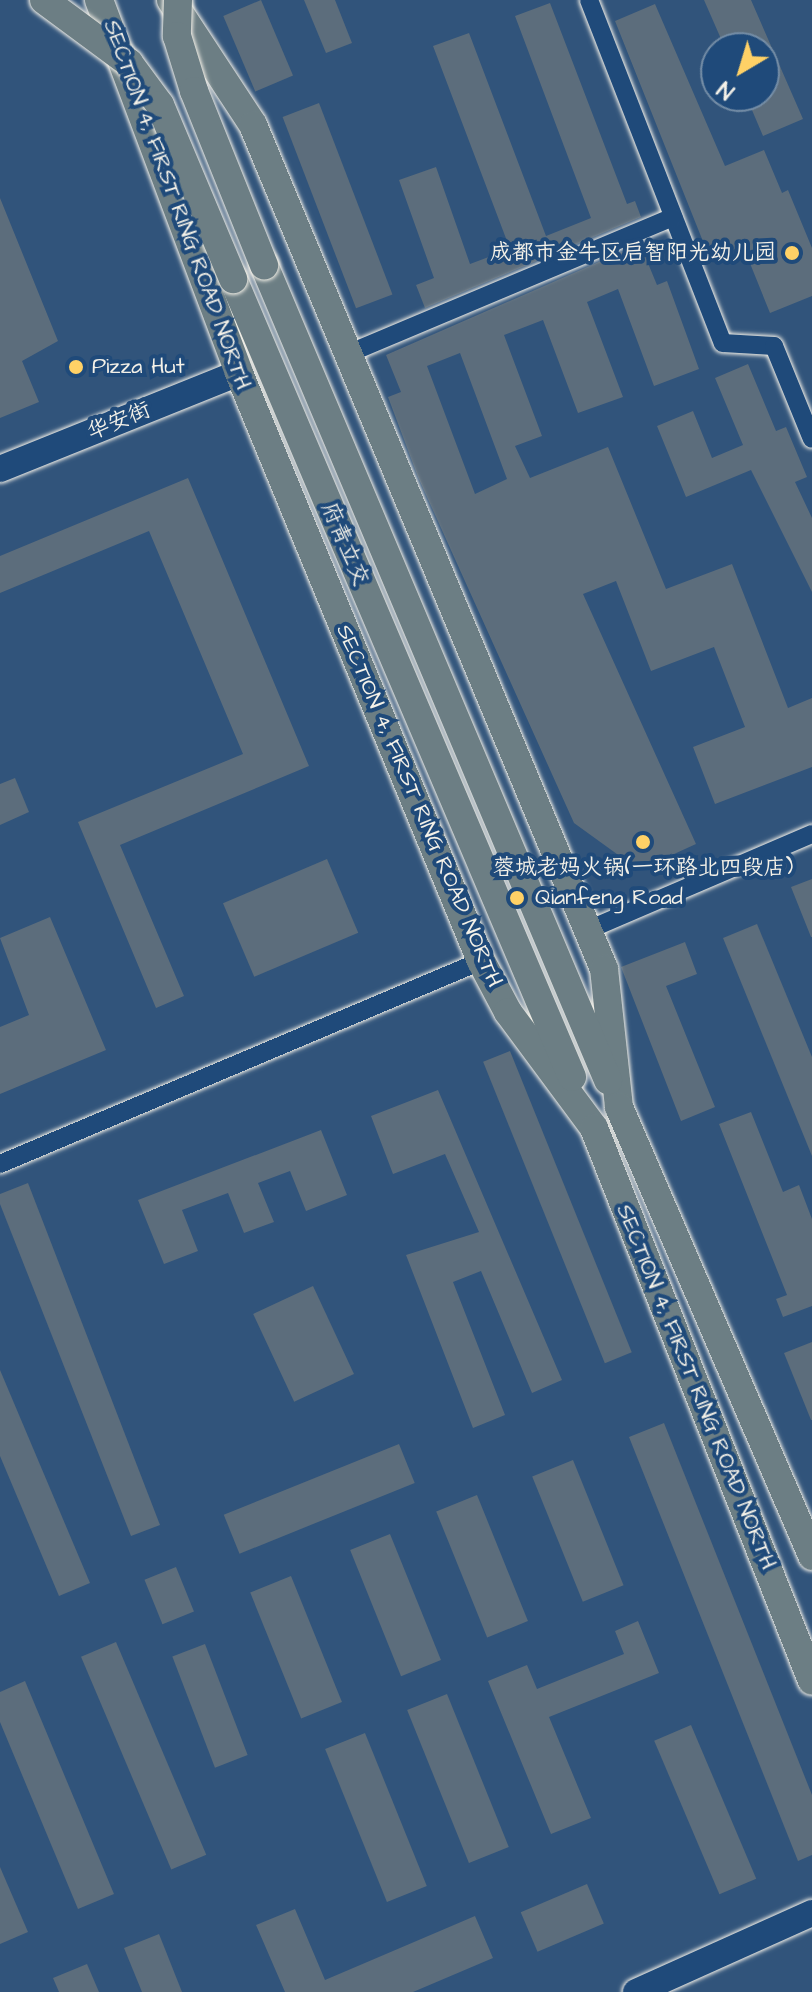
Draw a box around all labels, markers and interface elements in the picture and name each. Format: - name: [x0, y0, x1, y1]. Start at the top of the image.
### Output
- street label: SECTION 4, FIRST RING ROAD NORTH: [98, 17, 256, 393]
- north arrow: [700, 32, 780, 112]
- text: N: [711, 73, 741, 106]
- place label: 成都市金牛区启智阳光幼儿园: [490, 240, 776, 266]
- marker: 成都市金牛区启智阳光幼儿园: [783, 244, 801, 262]
- place label: Pizza Hut: [92, 354, 185, 380]
- marker: Pizza Hut: [67, 358, 85, 376]
- street label: 华安街: [83, 396, 155, 446]
- street label: 府青立交: [316, 498, 374, 590]
- street label: SECTION 4, FIRST RING ROAD NORTH: [330, 621, 508, 991]
- marker: 蓉城老妈火锅(一环路北四段店): [634, 833, 652, 851]
- place label: 蓉城老妈火锅(一环路北四段店): [493, 855, 793, 881]
- place label: Qianfeng Road: [535, 885, 683, 911]
- marker: Qianfeng Road: [506, 887, 528, 909]
- street label: SECTION 4, FIRST RING ROAD NORTH: [610, 1201, 782, 1573]

